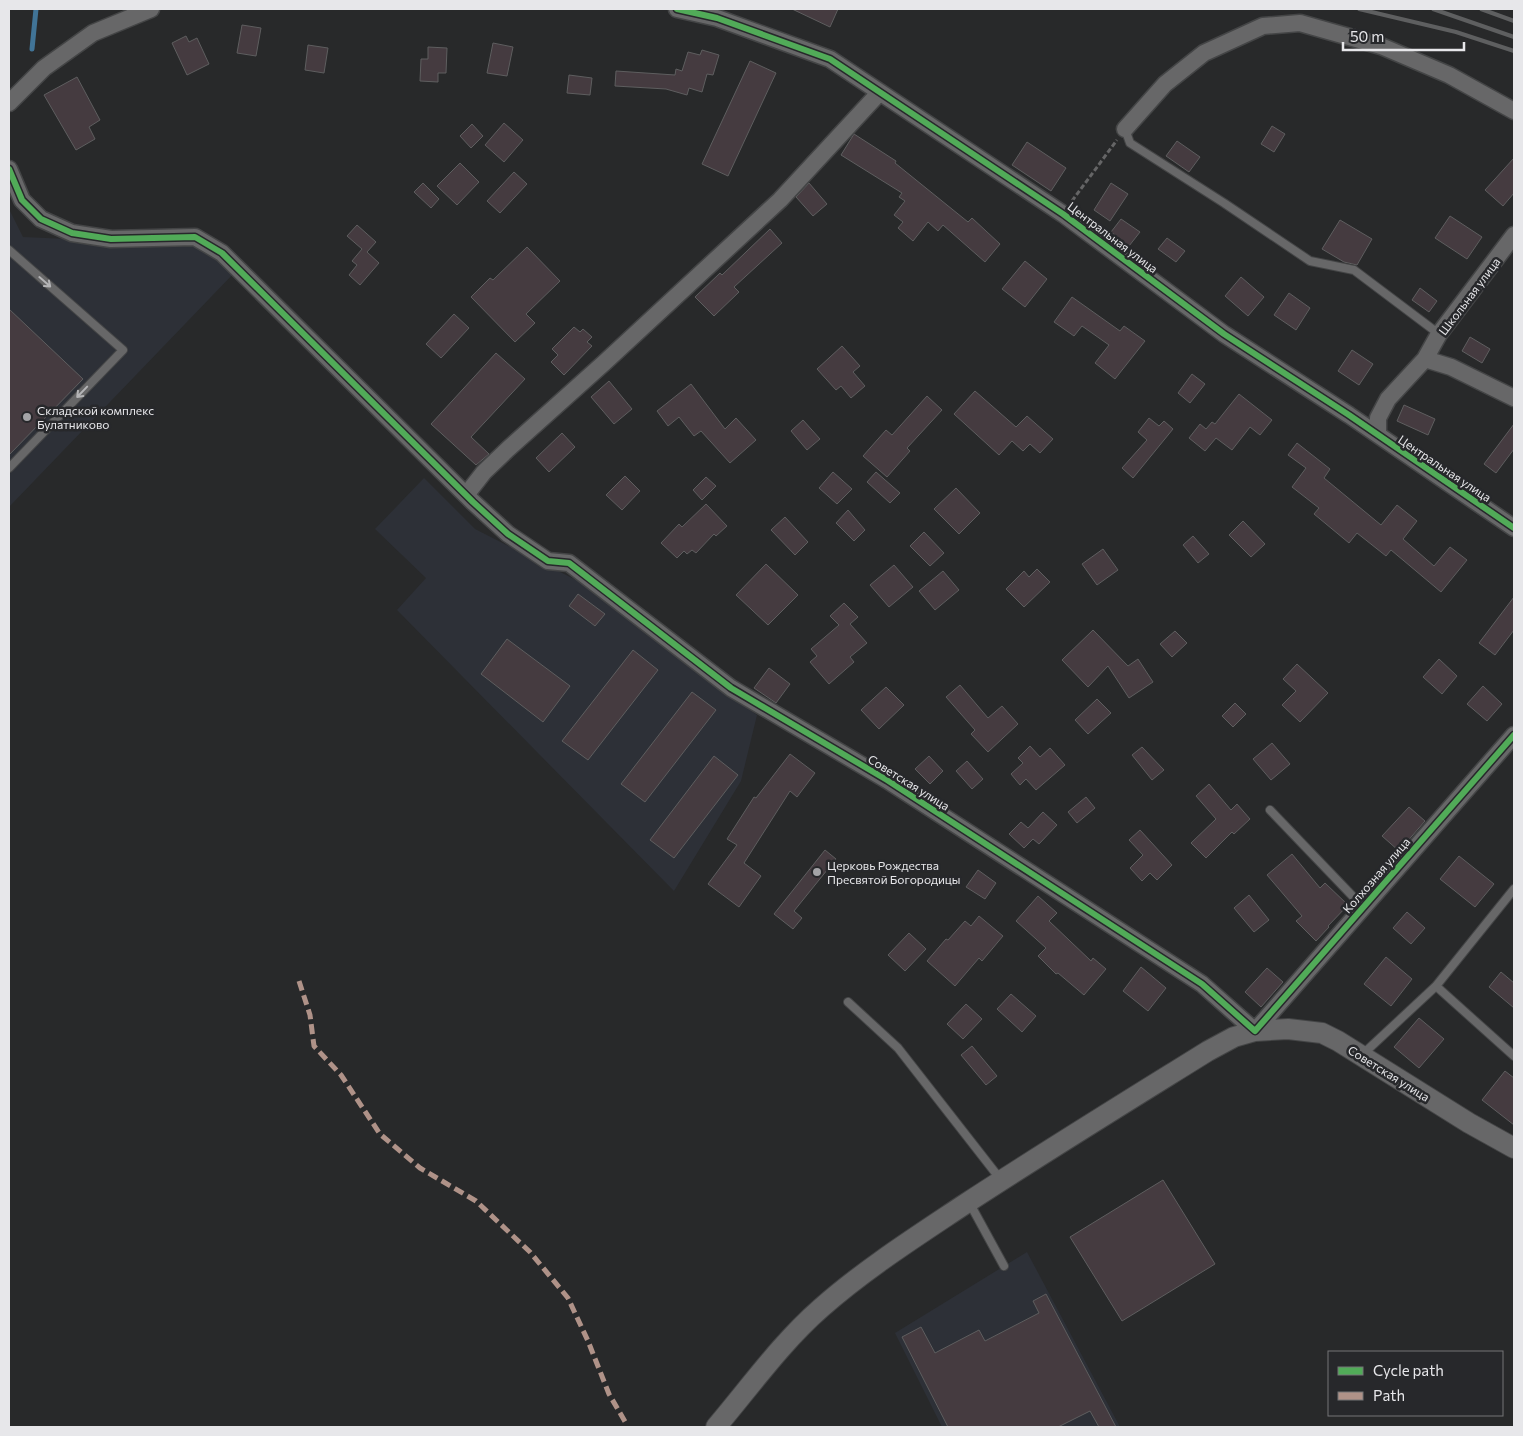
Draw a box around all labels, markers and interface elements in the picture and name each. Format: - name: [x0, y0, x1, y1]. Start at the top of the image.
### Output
- scale bar: [1343, 20, 1464, 52]
- text: 50 m: [1350, 27, 1384, 45]
- street label: Центральная улица: [1065, 199, 1161, 275]
- street label: Школьная улица: [1435, 255, 1503, 337]
- one-way arrow: [39, 276, 52, 288]
- one-way arrow: [76, 386, 88, 399]
- place label: Складской комплекс Булатниково: [37, 403, 154, 431]
- marker: Складской комплекс Булатниково: [21, 411, 33, 423]
- street label: Центральная улица: [1396, 432, 1494, 504]
- street label: Советская улица: [866, 751, 952, 813]
- street label: Колхозная улица: [1339, 834, 1413, 916]
- place label: Церковь Рождества Пресвятой Богородицы: [827, 858, 961, 886]
- marker: Церковь Рождества Пресвятой Богородицы: [811, 866, 823, 878]
- street label: Советская улица: [1346, 1042, 1432, 1104]
- legend: [1328, 1351, 1503, 1416]
- text: Cycle path: [1373, 1361, 1444, 1379]
- text: Path: [1373, 1386, 1405, 1404]

